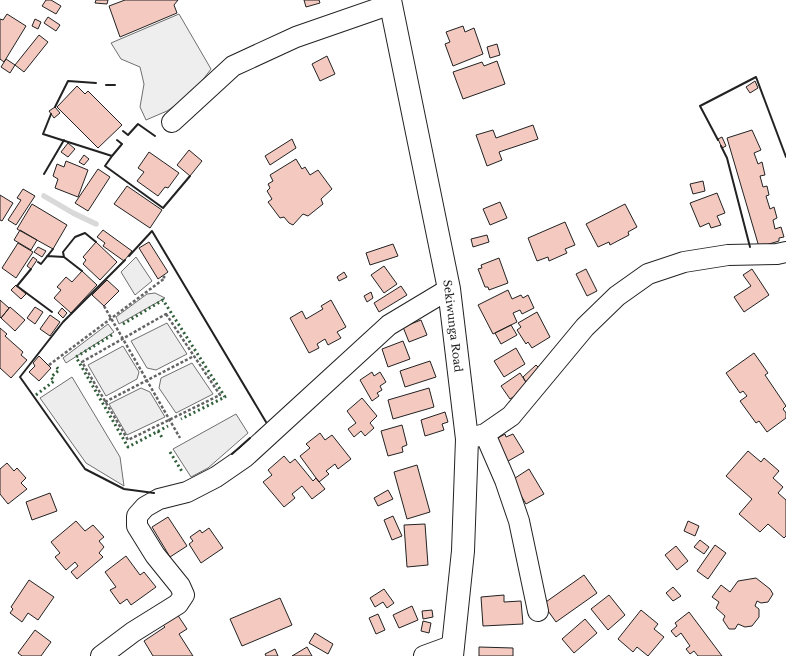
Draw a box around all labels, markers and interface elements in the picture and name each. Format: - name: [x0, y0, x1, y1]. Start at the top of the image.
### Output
- street label: Sekiwunga Road: [440, 279, 466, 374]

